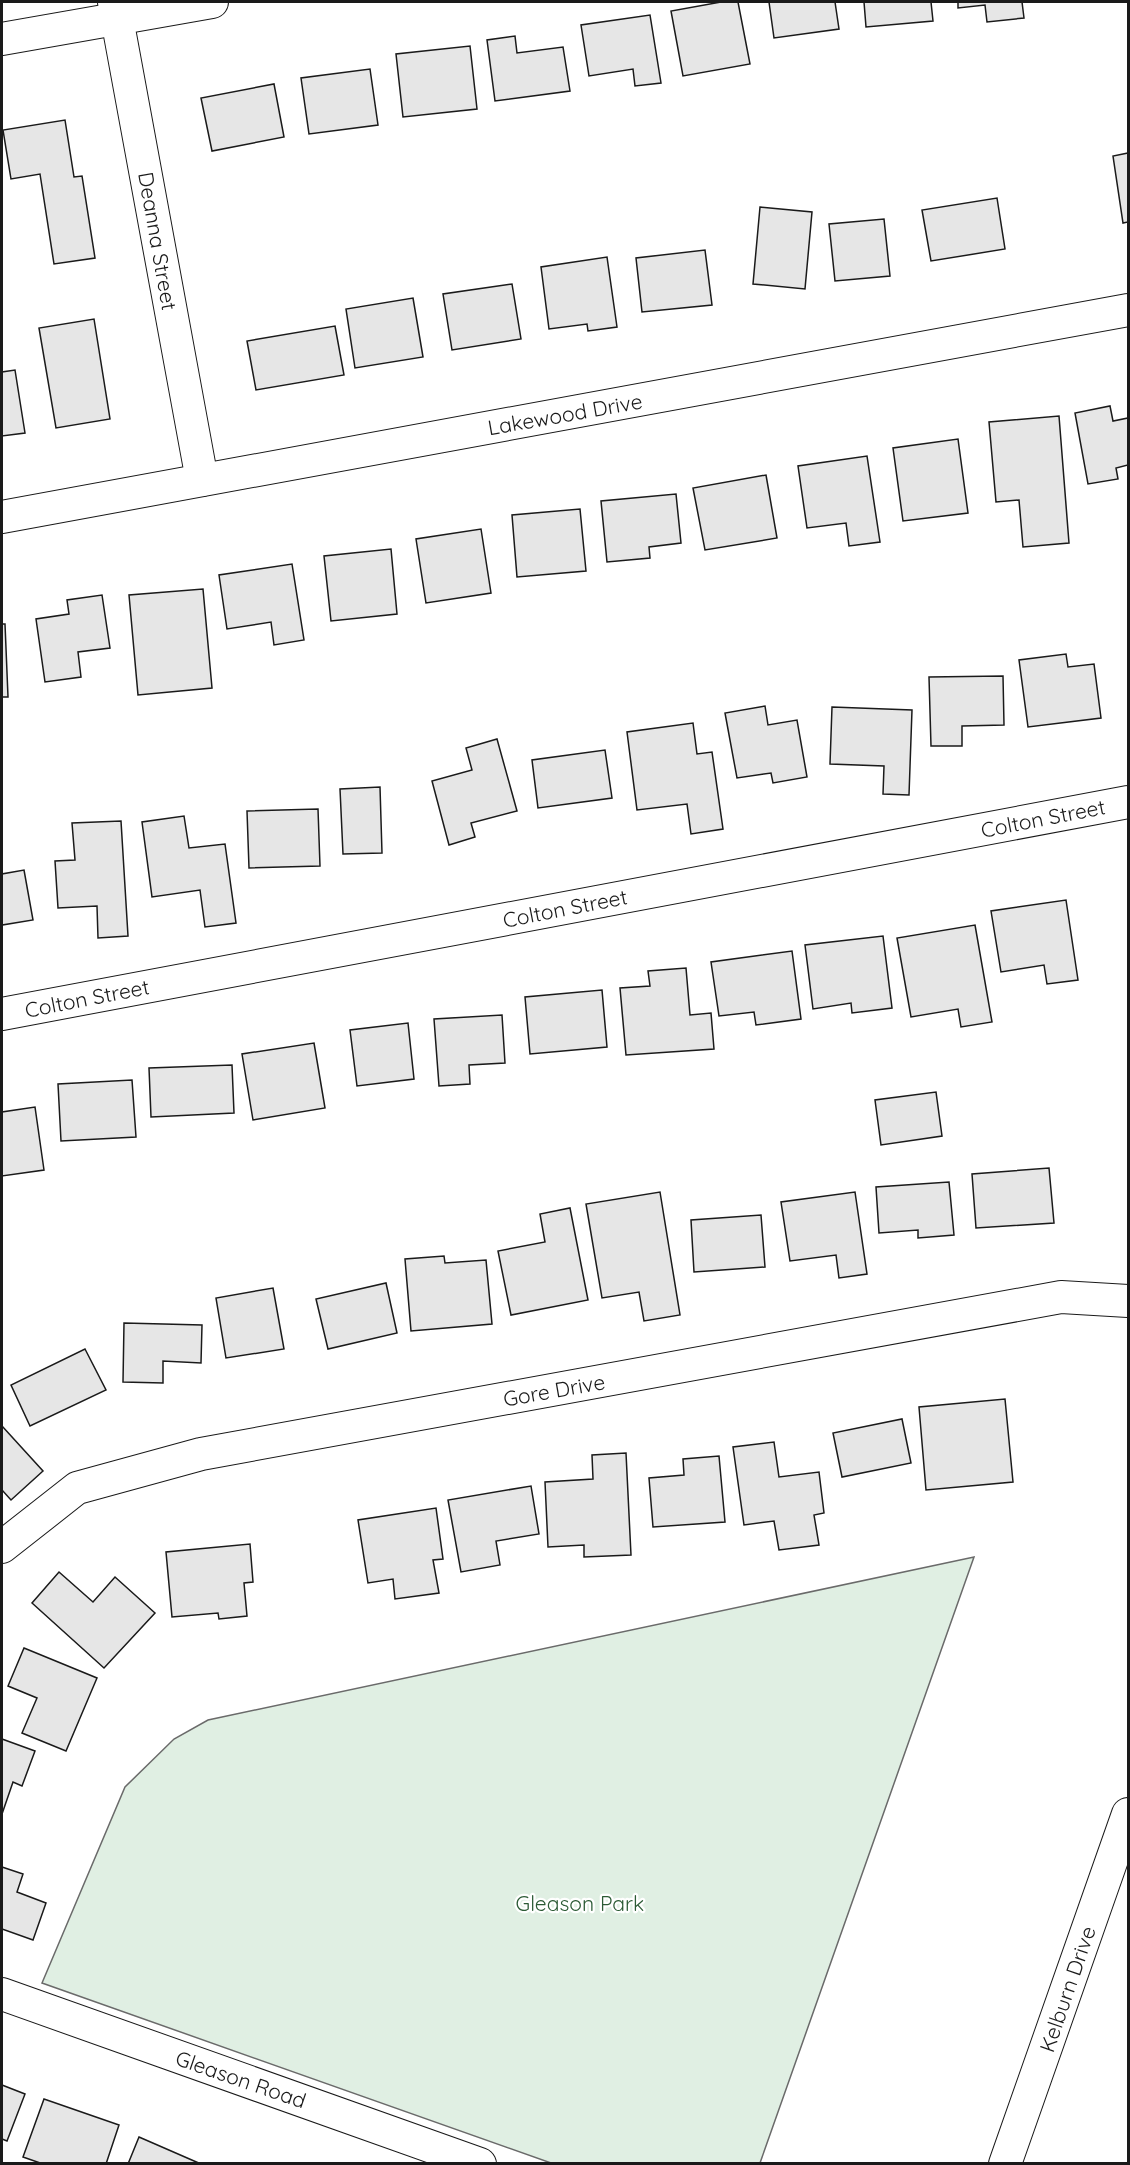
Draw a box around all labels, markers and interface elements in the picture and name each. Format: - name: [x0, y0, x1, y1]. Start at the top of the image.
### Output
- street label: Deanna Street: [133, 170, 183, 312]
- street label: Lakewood Drive: [486, 388, 644, 440]
- street label: Colton Street: [979, 793, 1107, 843]
- street label: Colton Street: [501, 883, 629, 933]
- street label: Colton Street: [23, 973, 151, 1023]
- street label: Gore Drive: [501, 1368, 607, 1412]
- park label: Gleason Park: [516, 1890, 644, 1916]
- street label: Kelburn Drive: [1033, 1923, 1101, 2055]
- street label: Gleason Road: [172, 2045, 310, 2113]

